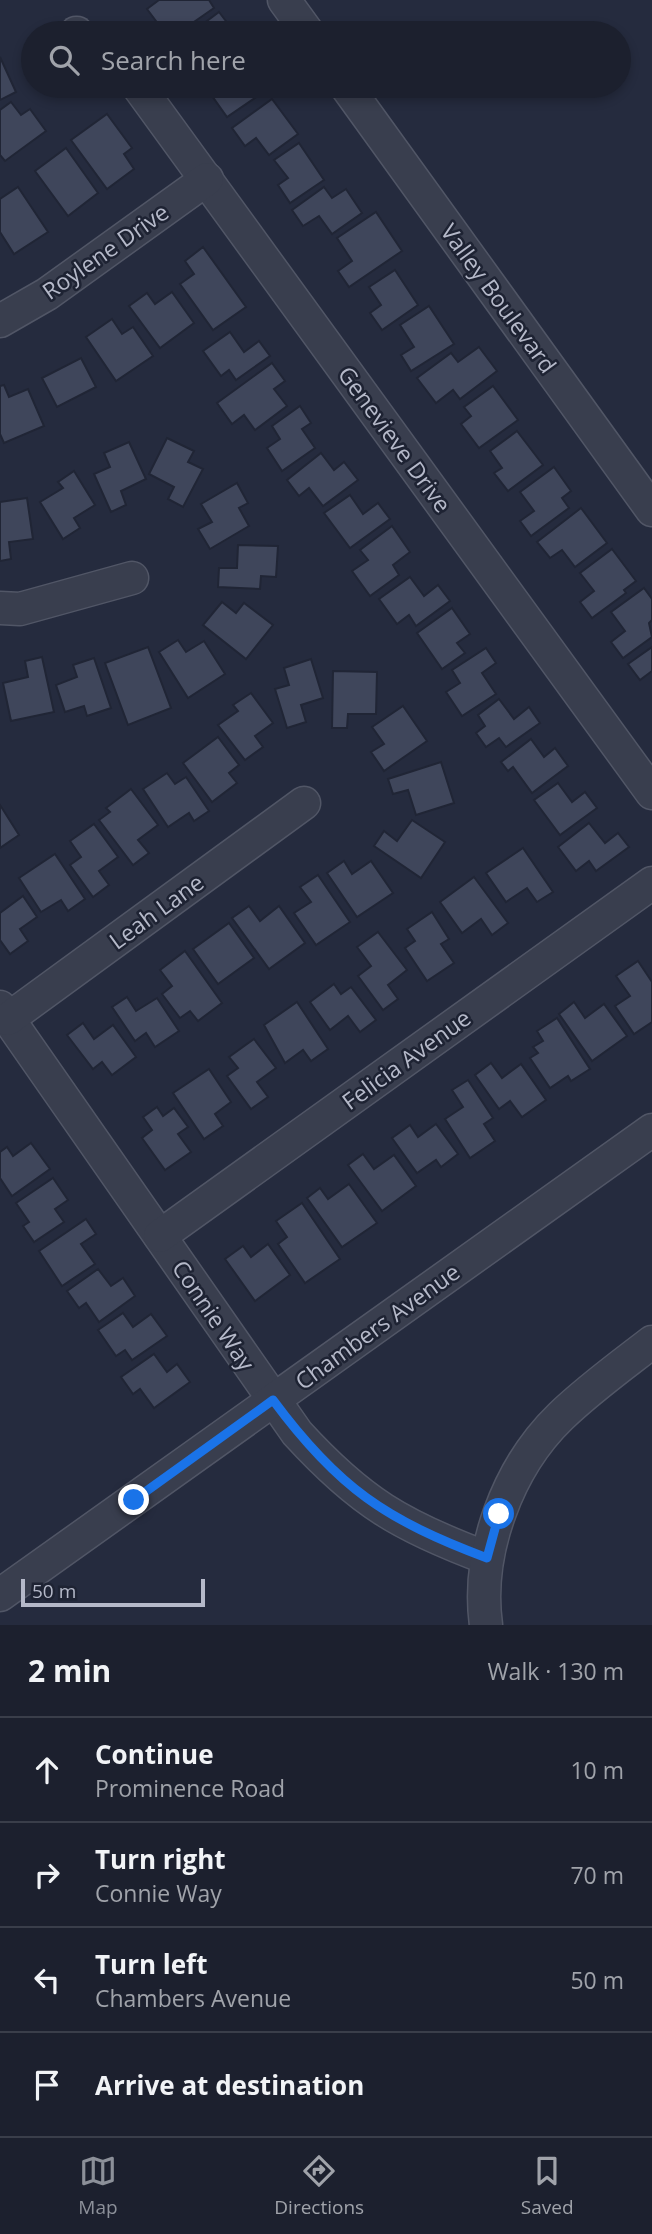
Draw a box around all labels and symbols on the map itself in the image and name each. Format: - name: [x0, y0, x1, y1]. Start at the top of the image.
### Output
- street label: Roylene Drive: [35, 196, 175, 306]
- street label: Valley Boulevard: [434, 217, 564, 379]
- street label: Genevieve Drive: [331, 359, 459, 519]
- street label: Leah Lane: [102, 866, 210, 956]
- street label: Felicia Avenue: [335, 1001, 477, 1117]
- street label: Connie Way: [165, 1253, 263, 1377]
- street label: Chambers Avenue: [288, 1255, 466, 1397]
- route end: [118, 1484, 149, 1515]
- route start: [483, 1498, 514, 1529]
- scale bar: [21, 1576, 205, 1608]

